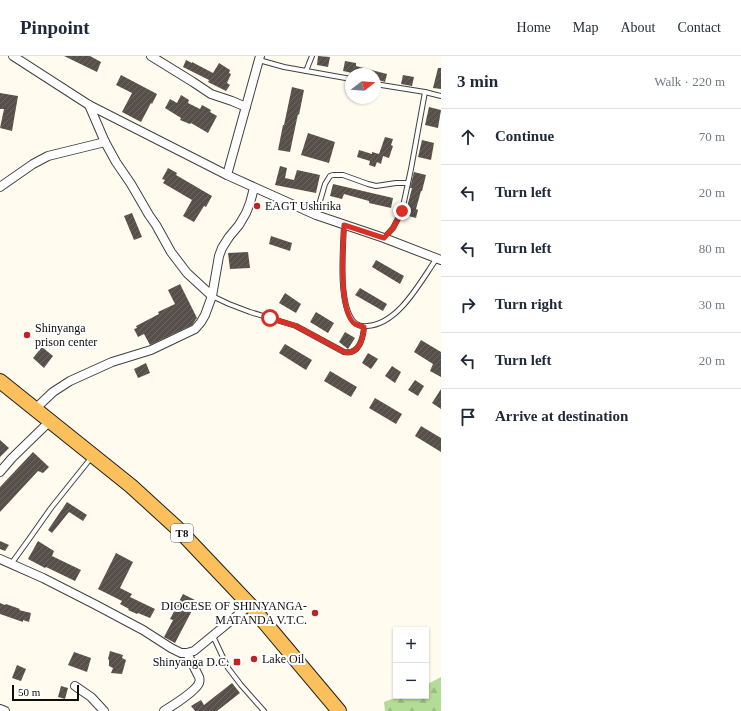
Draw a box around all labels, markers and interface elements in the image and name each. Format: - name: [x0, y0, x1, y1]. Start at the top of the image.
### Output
- text: Pinpoint: [20, 17, 90, 38]
- text: Home: [517, 20, 551, 35]
- text: Map: [573, 20, 598, 35]
- text: About: [620, 20, 655, 35]
- text: Contact: [677, 20, 721, 35]
- north arrow: [345, 68, 381, 104]
- text: 3 min: [457, 72, 498, 91]
- text: Walk · 220 m: [654, 74, 725, 89]
- icon: ahead: [457, 126, 479, 148]
- text: Continue: [495, 128, 554, 144]
- text: 70 m: [699, 129, 725, 144]
- icon: left: [457, 182, 479, 204]
- text: Turn left: [495, 184, 552, 200]
- text: 20 m: [699, 185, 725, 200]
- place label: EAGT Ushirika: [265, 199, 342, 213]
- marker: EAGT Ushirika: [252, 201, 262, 211]
- route end: [393, 202, 411, 220]
- icon: left: [457, 238, 479, 260]
- text: Turn left: [495, 240, 552, 256]
- text: 80 m: [699, 241, 725, 256]
- icon: right: [457, 294, 479, 316]
- text: Turn right: [495, 296, 562, 312]
- text: 30 m: [699, 297, 725, 312]
- route start: [261, 309, 279, 327]
- place label: Shinyanga prison center: [35, 321, 97, 349]
- marker: Shinyanga prison center: [22, 330, 32, 340]
- icon: left: [457, 350, 479, 372]
- text: Turn left: [495, 352, 552, 368]
- text: 20 m: [699, 353, 725, 368]
- icon: arrive: [457, 406, 479, 428]
- text: Arrive at destination: [495, 408, 628, 424]
- road number: T8: [171, 524, 193, 542]
- place label: DIOCESE OF SHINYANGA- MATANDA V.T.C.: [161, 599, 307, 627]
- marker: DIOCESE OF SHINYANGA- MATANDA V.T.C.: [310, 608, 320, 618]
- map controls: [393, 627, 429, 699]
- button: +: [393, 627, 429, 663]
- place label: Lake Oil: [262, 652, 305, 666]
- marker: Lake Oil: [249, 654, 259, 664]
- place label: Shinyanga D.C.: [153, 655, 229, 669]
- marker: Shinyanga D.C.: [232, 657, 242, 667]
- button: −: [393, 663, 429, 699]
- scale bar: [12, 683, 79, 702]
- text: 50 m: [18, 686, 40, 698]

